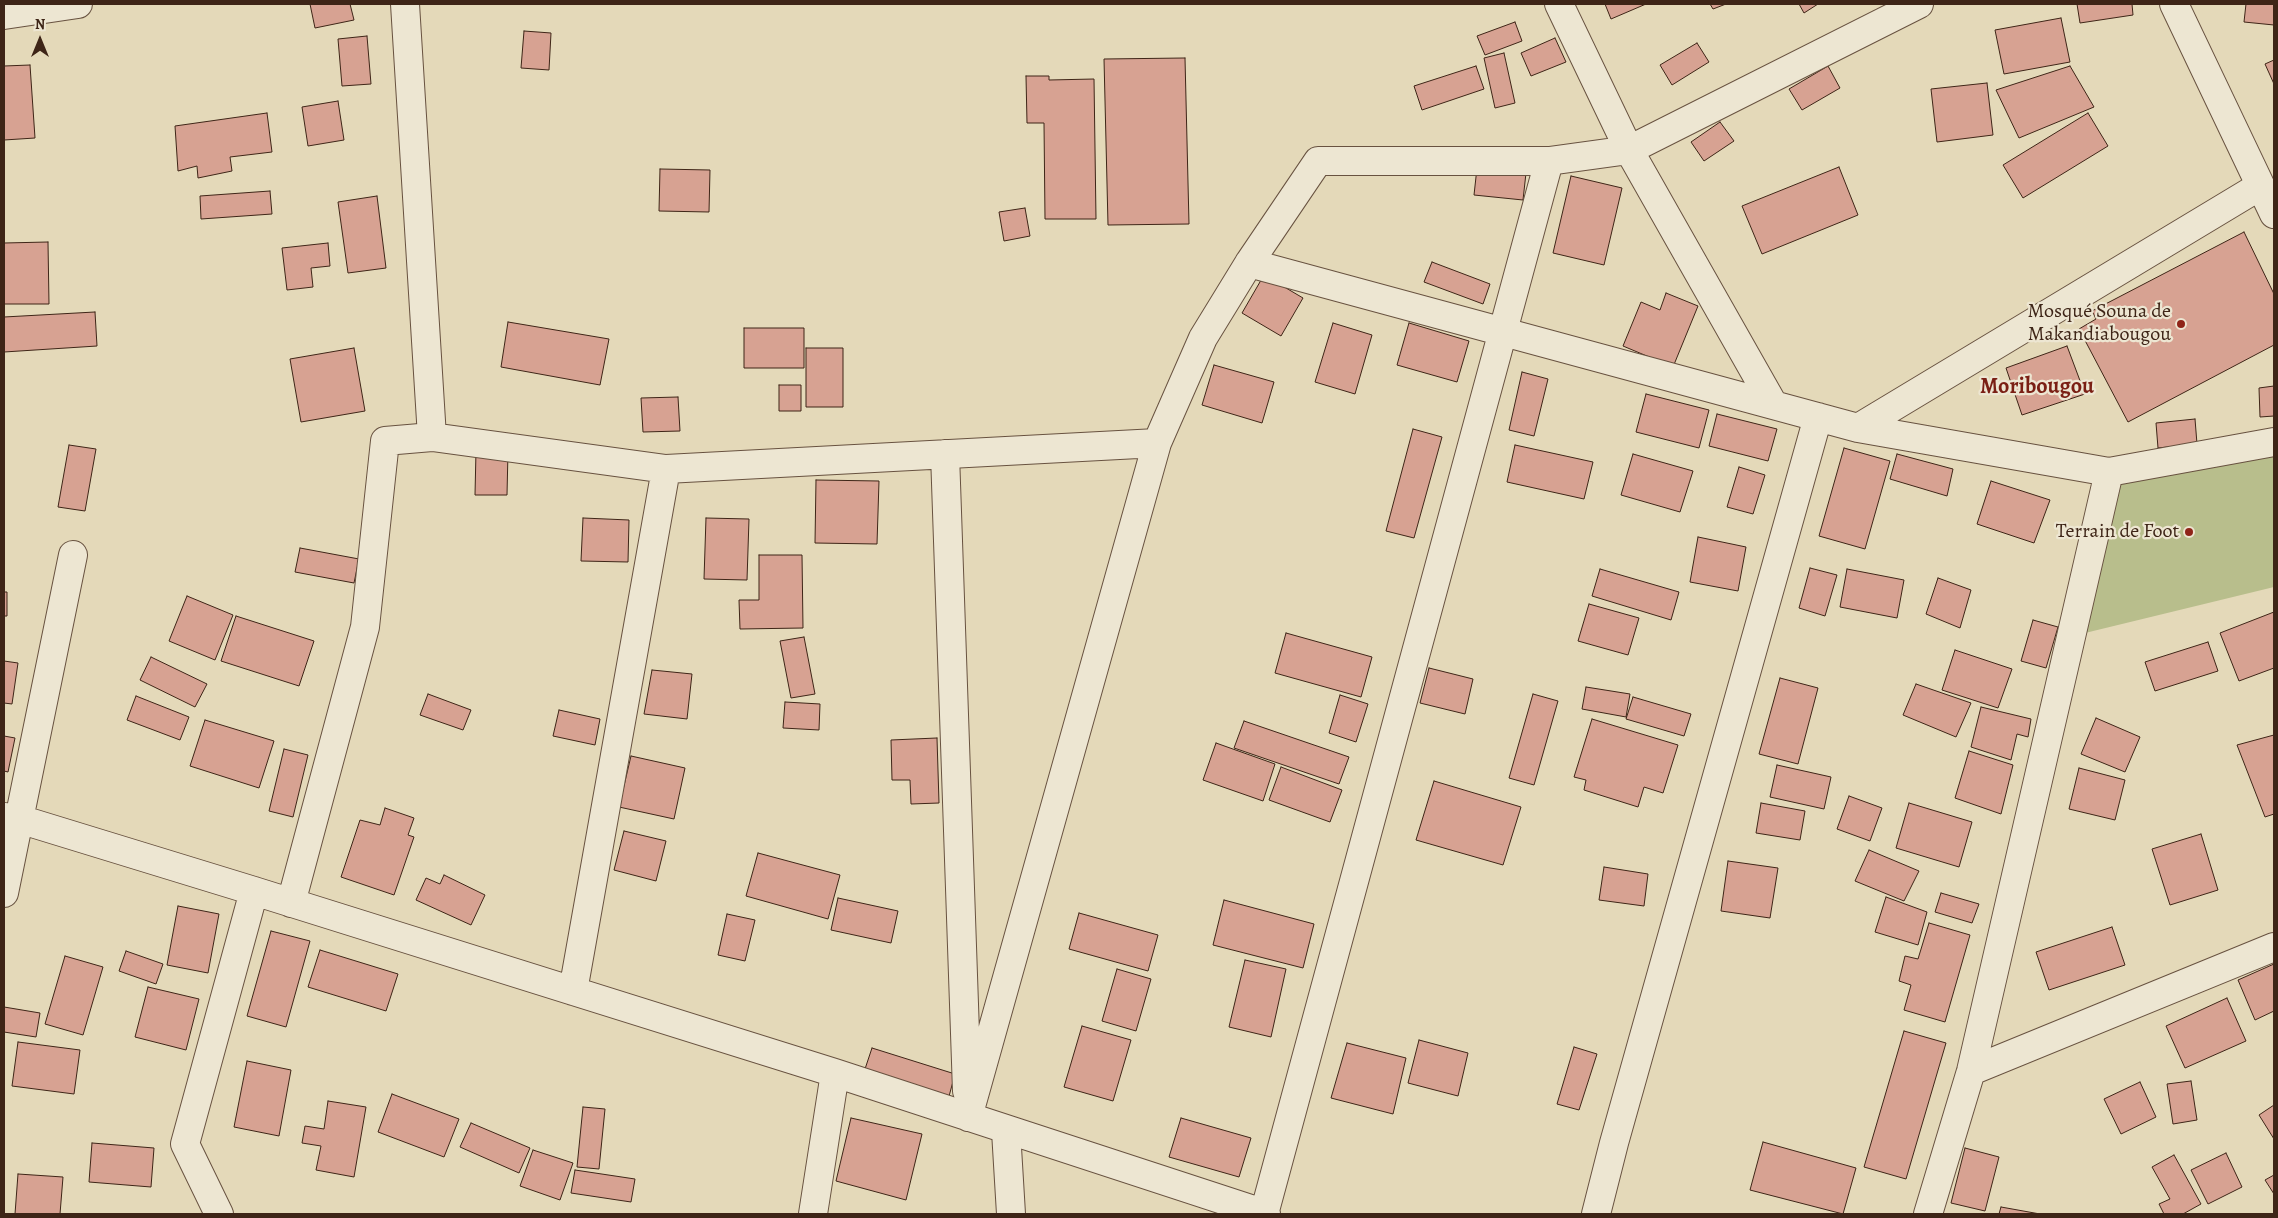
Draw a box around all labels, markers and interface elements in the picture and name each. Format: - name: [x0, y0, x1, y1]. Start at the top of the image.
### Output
- north arrow: [15, 15, 65, 65]
- text: N: [35, 15, 45, 34]
- place label: Mosqué Souna de Makandiabougou: [2027, 300, 2171, 347]
- marker: Mosqué Souna de Makandiabougou: [2175, 318, 2187, 330]
- district label: Moribougou: [1980, 375, 2094, 401]
- place label: Terrain de Foot: [2056, 520, 2179, 544]
- marker: Terrain de Foot: [2183, 526, 2195, 538]

